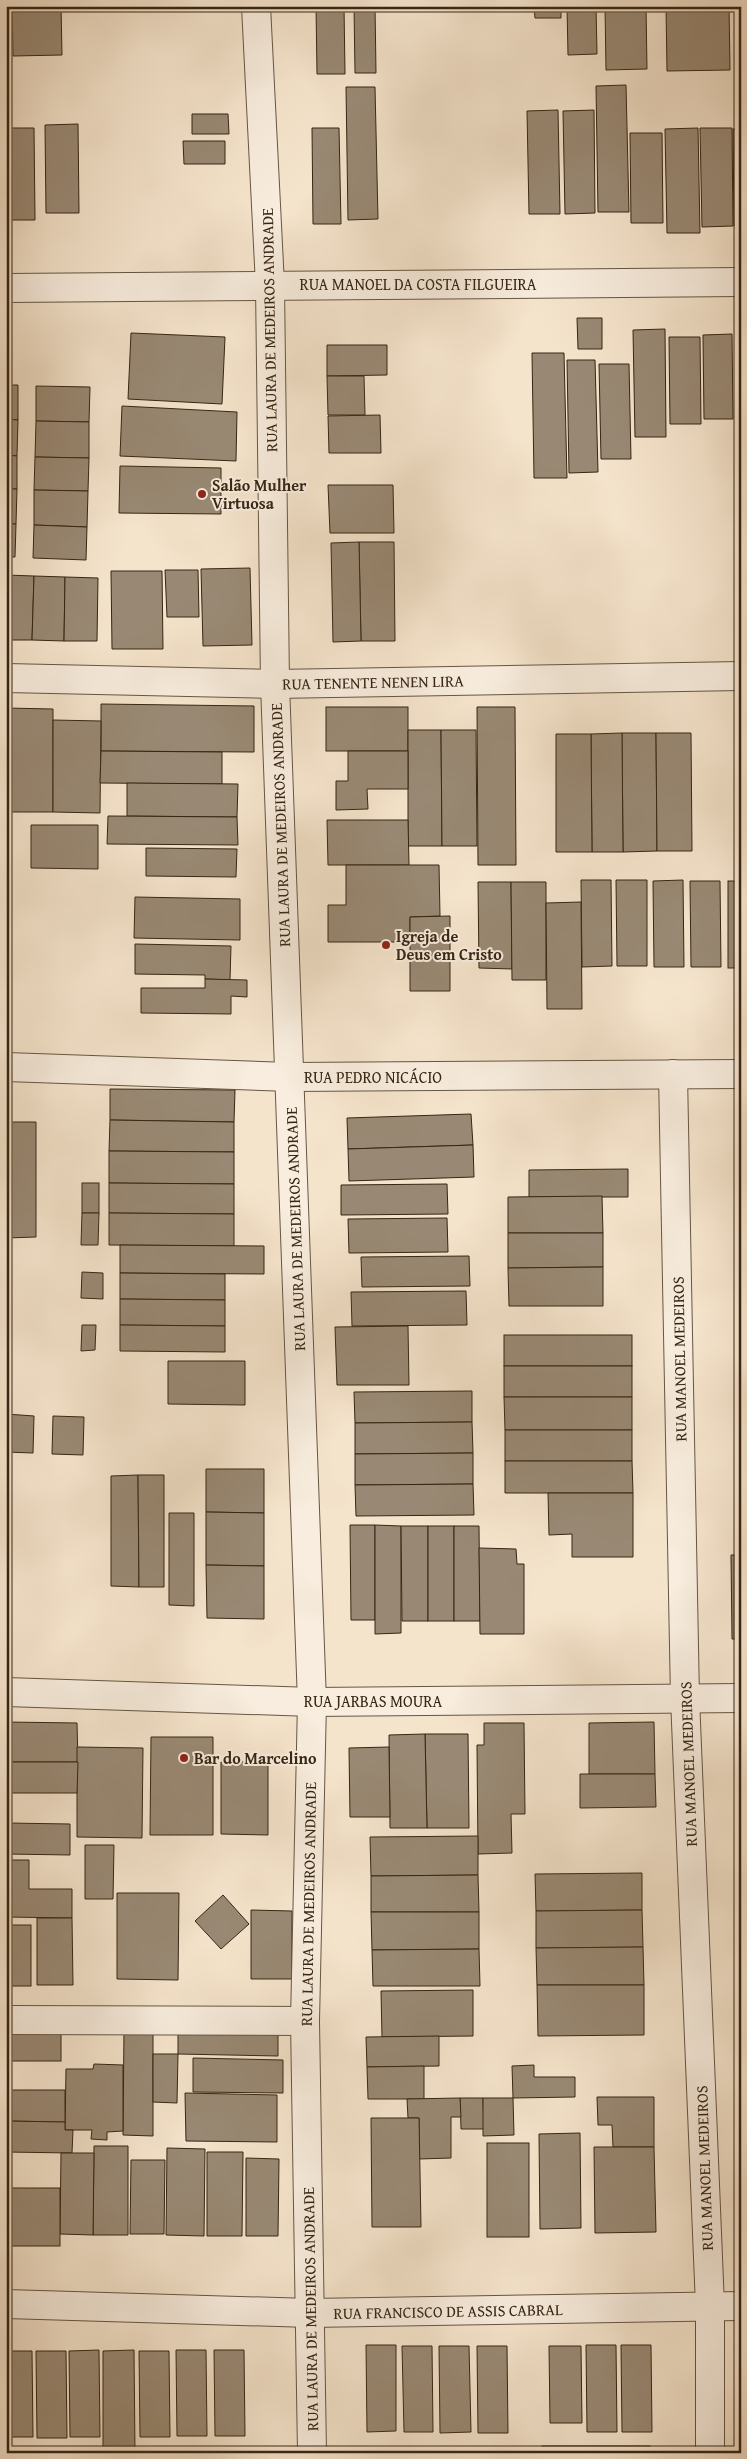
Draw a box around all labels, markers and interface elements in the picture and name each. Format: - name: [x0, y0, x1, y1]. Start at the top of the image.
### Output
- street label: RUA LAURA DE MEDEIROS ANDRADE: [255, 208, 283, 452]
- street label: RUA MANOEL DA COSTA FILGUEIRA: [300, 272, 537, 296]
- place label: Salão Mulher Virtuosa: [212, 473, 307, 515]
- marker: Salão Mulher Virtuosa: [196, 488, 208, 500]
- street label: RUA TENENTE NENEN LIRA: [282, 668, 464, 696]
- street label: RUA LAURA DE MEDEIROS ANDRADE: [264, 703, 296, 947]
- place label: Igreja de Deus em Cristo: [396, 924, 502, 966]
- marker: Igreja de Deus em Cristo: [380, 939, 392, 951]
- street label: RUA PEDRO NICÁCIO: [304, 1065, 442, 1089]
- street label: RUA LAURA DE MEDEIROS ANDRADE: [279, 1107, 311, 1351]
- street label: RUA MANOEL MEDEIROS: [666, 1276, 692, 1442]
- street label: RUA MANOEL MEDEIROS: [673, 1681, 703, 1847]
- street label: RUA JARBAS MOURA: [304, 1689, 443, 1713]
- place label: Bar do Marcelino: [194, 1746, 317, 1770]
- marker: Bar do Marcelino: [178, 1752, 190, 1764]
- street label: RUA LAURA DE MEDEIROS ANDRADE: [294, 1782, 322, 2026]
- street label: RUA MANOEL MEDEIROS: [689, 2085, 719, 2251]
- street label: RUA LAURA DE MEDEIROS ANDRADE: [296, 2187, 324, 2431]
- street label: RUA FRANCISCO DE ASSIS CABRAL: [333, 2297, 563, 2325]

